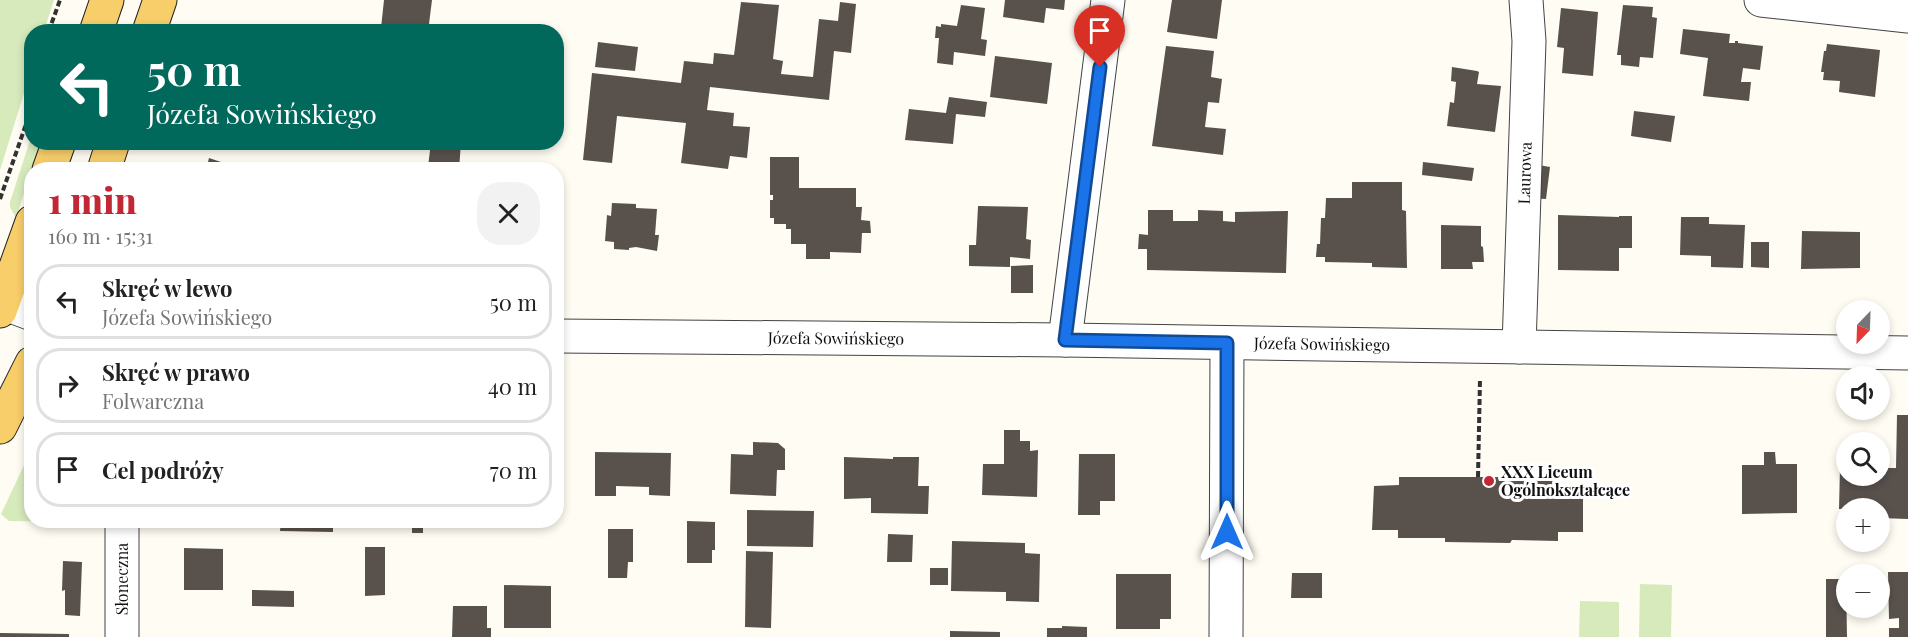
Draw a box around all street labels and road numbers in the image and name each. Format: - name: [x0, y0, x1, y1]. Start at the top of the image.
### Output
- street label: Laurowa: [1513, 142, 1536, 205]
- street label: Józefa Sowińskiego: [767, 327, 904, 349]
- street label: Józefa Sowińskiego: [1253, 332, 1390, 355]
- street label: Słoneczna: [111, 543, 132, 615]

